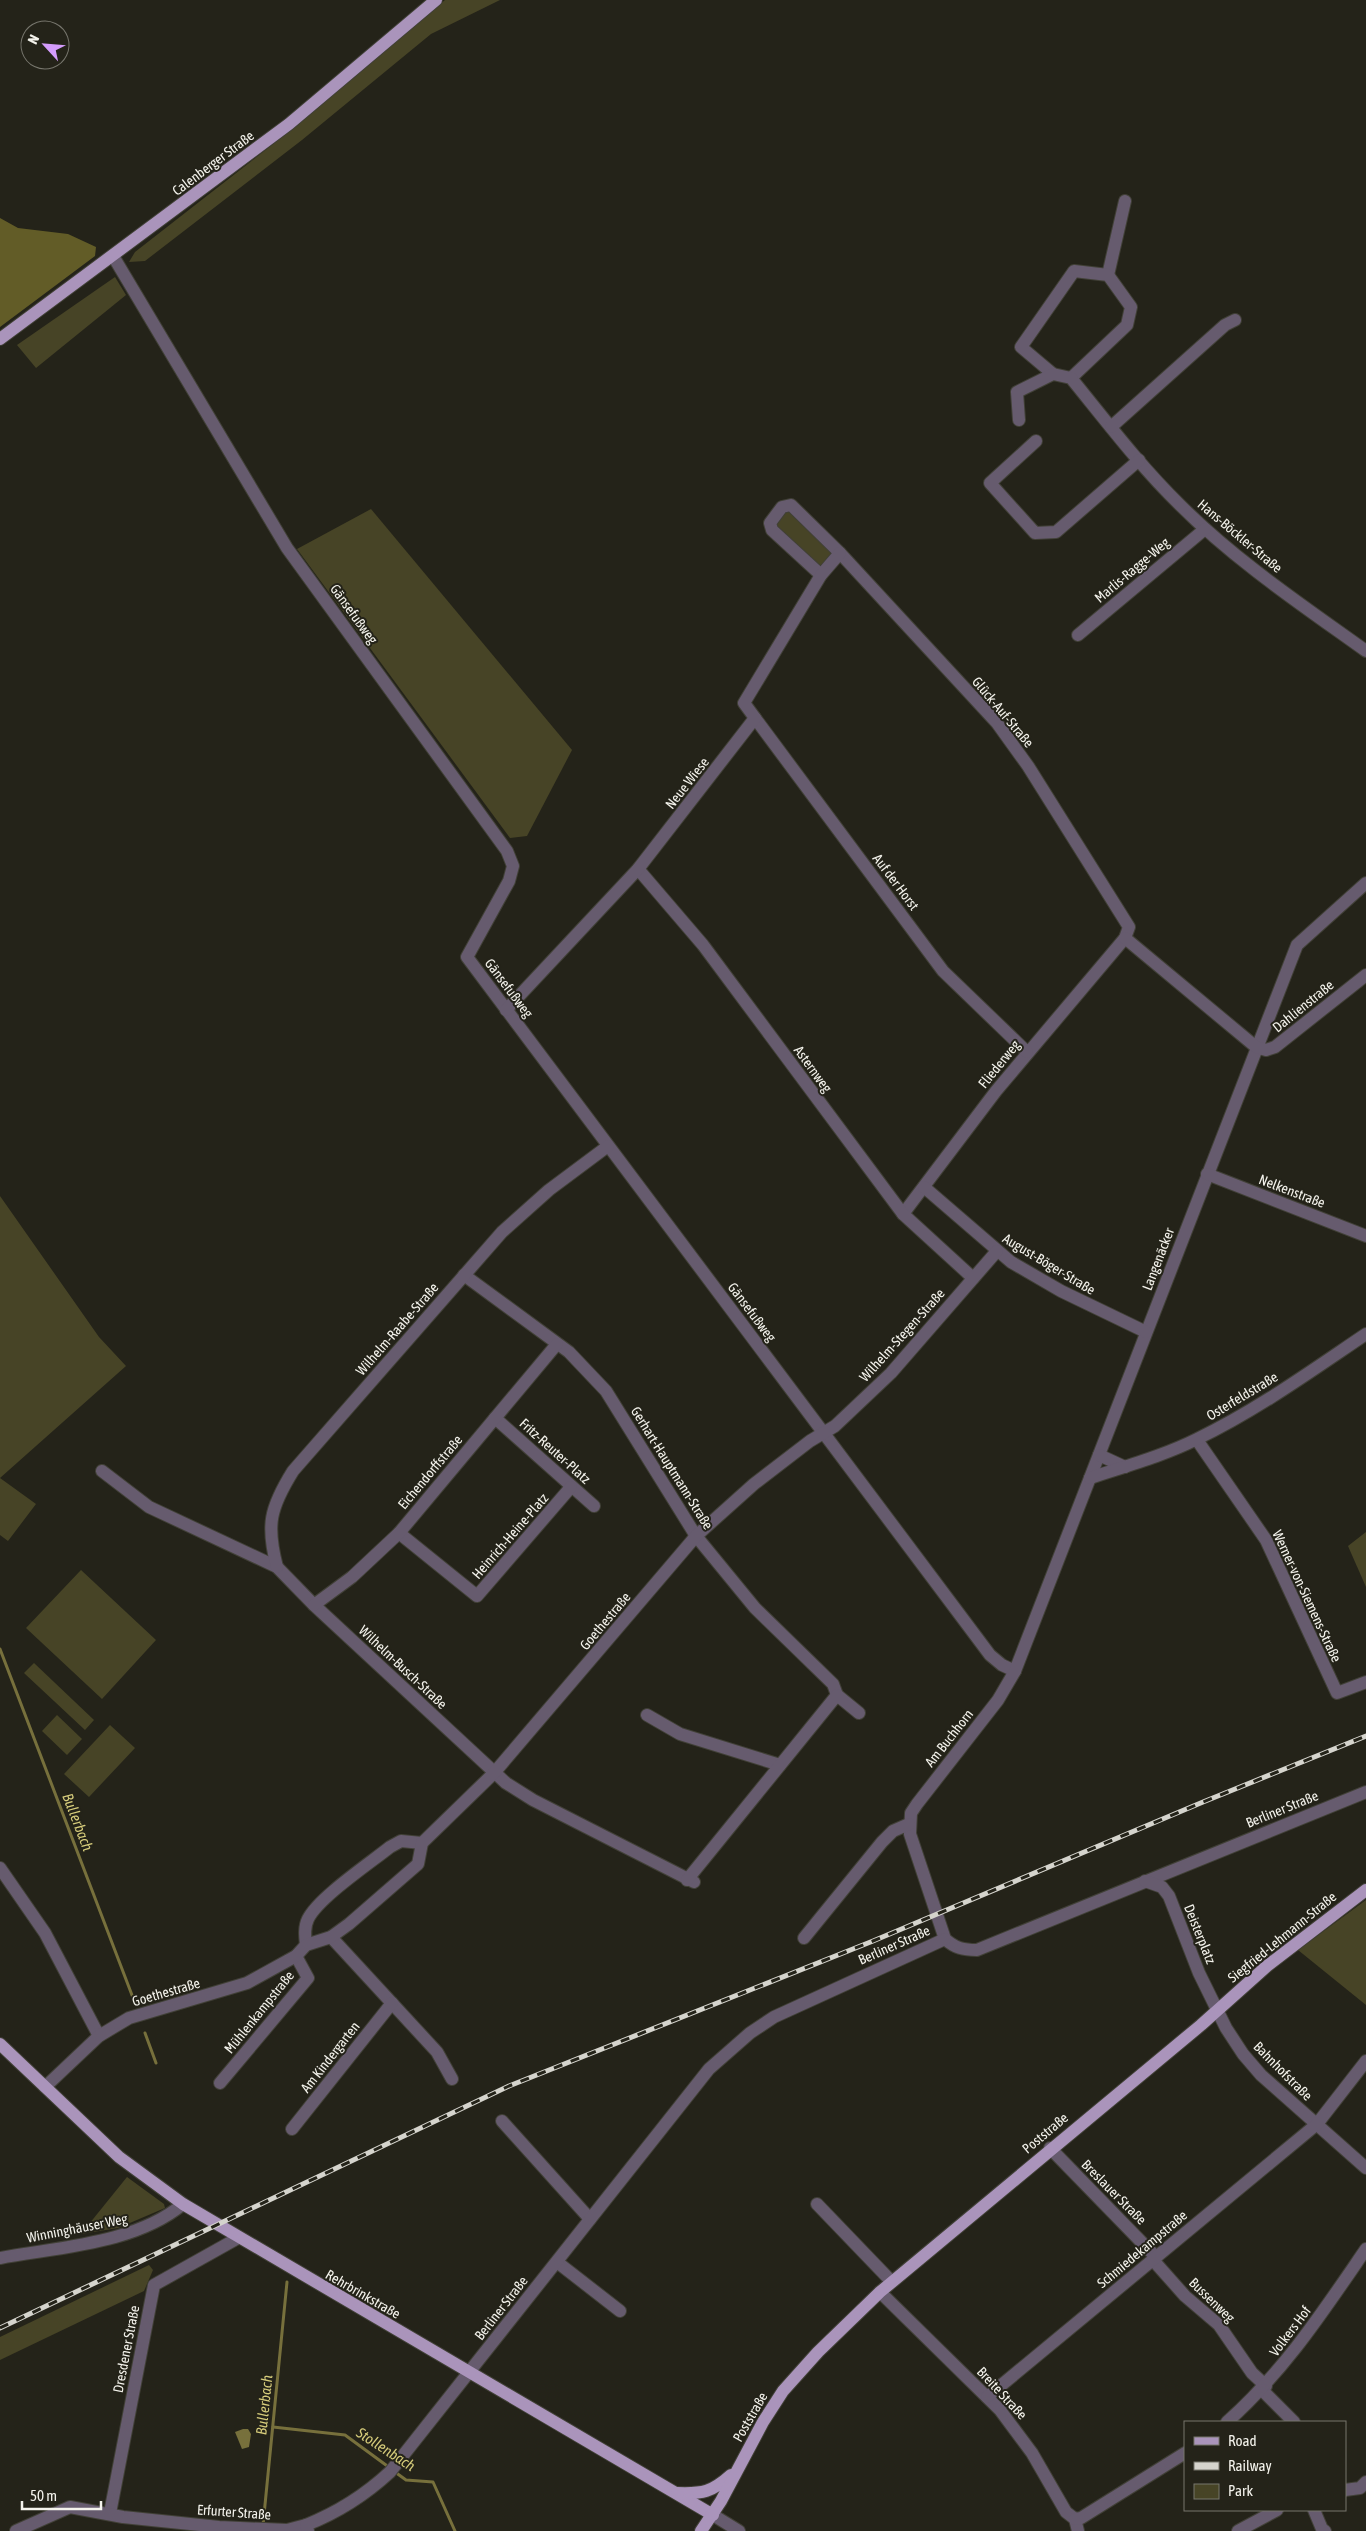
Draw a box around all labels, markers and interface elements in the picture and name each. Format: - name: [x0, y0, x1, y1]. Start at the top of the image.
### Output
- north arrow: [20, 20, 70, 70]
- text: N: [24, 32, 42, 47]
- street label: Calenberger Straße: [169, 127, 257, 199]
- street label: Hans-Böckler-Straße: [1195, 496, 1285, 576]
- street label: Marlis-Ragge-Weg: [1091, 534, 1173, 606]
- street label: Gänsefußweg: [327, 581, 381, 647]
- street label: Glück-Auf-Straße: [969, 674, 1037, 750]
- street label: Neue Wiese: [662, 754, 712, 812]
- street label: Auf der Horst: [870, 851, 922, 913]
- street label: Gänsefußweg: [482, 955, 536, 1021]
- street label: Dahlienstraße: [1269, 977, 1337, 1035]
- street label: Fliederweg: [975, 1037, 1023, 1091]
- street label: Asternweg: [791, 1043, 835, 1095]
- street label: Nelkenstraße: [1257, 1171, 1327, 1211]
- street label: Langenäcker: [1139, 1225, 1178, 1293]
- street label: August-Böger-Straße: [1000, 1230, 1098, 1298]
- street label: Gänsefußweg: [725, 1279, 779, 1345]
- street label: Wilhelm-Raabe-Straße: [353, 1280, 441, 1378]
- street label: Wilhelm-Stegen-Straße: [856, 1285, 948, 1385]
- street label: Osterfeldstraße: [1204, 1369, 1280, 1423]
- street label: Gerhart-Hauptmann-Straße: [628, 1404, 716, 1532]
- street label: Fritz-Reuter-Platz: [516, 1415, 594, 1487]
- street label: Eichendorffstraße: [395, 1432, 465, 1512]
- street label: Heinrich-Heine-Platz: [469, 1490, 551, 1582]
- street label: Werner-von-Siemens-Straße: [1269, 1527, 1345, 1665]
- street label: Goethestraße: [576, 1589, 634, 1653]
- street label: Wilhelm-Busch-Straße: [356, 1622, 450, 1712]
- street label: Am Buchhorn: [922, 1706, 976, 1770]
- street label: Berliner Straße: [1244, 1787, 1320, 1831]
- water label: Bullerbach: [59, 1791, 97, 1853]
- street label: Siegfried-Lehmann-Straße: [1225, 1888, 1339, 1986]
- street label: Deisterplatz: [1181, 1902, 1219, 1966]
- street label: Berliner Straße: [856, 1922, 932, 1968]
- street label: Mühlenkampstraße: [221, 1968, 297, 2056]
- street label: Goethestraße: [130, 1975, 202, 2009]
- street label: Am Kindergarten: [297, 2018, 363, 2096]
- street label: Bahnhofstraße: [1250, 2038, 1316, 2104]
- street label: Poststraße: [1019, 2109, 1071, 2157]
- street label: Breslauer Straße: [1078, 2156, 1150, 2228]
- street label: Schmiedekampstraße: [1094, 2207, 1190, 2291]
- street label: Winninghäuser Weg: [25, 2210, 129, 2246]
- street label: Rehrbrinkstraße: [323, 2266, 403, 2322]
- street label: Berliner Straße: [471, 2273, 531, 2343]
- street label: Bussenweg: [1186, 2274, 1238, 2326]
- street label: Volkers Hof: [1266, 2303, 1314, 2359]
- street label: Dresdener Straße: [110, 2304, 142, 2394]
- street label: Breite Straße: [974, 2364, 1030, 2422]
- water label: Bullerbach: [252, 2374, 276, 2436]
- street label: Poststraße: [729, 2389, 771, 2445]
- legend: [1184, 2421, 1346, 2511]
- water label: Stollenbach: [353, 2423, 418, 2474]
- text: Road: [1228, 2432, 1257, 2449]
- text: Railway: [1228, 2457, 1272, 2474]
- scale bar: [22, 2478, 101, 2510]
- text: Park: [1228, 2482, 1253, 2499]
- text: 50 m: [30, 2487, 57, 2504]
- street label: Erfurter Straße: [196, 2501, 272, 2523]

